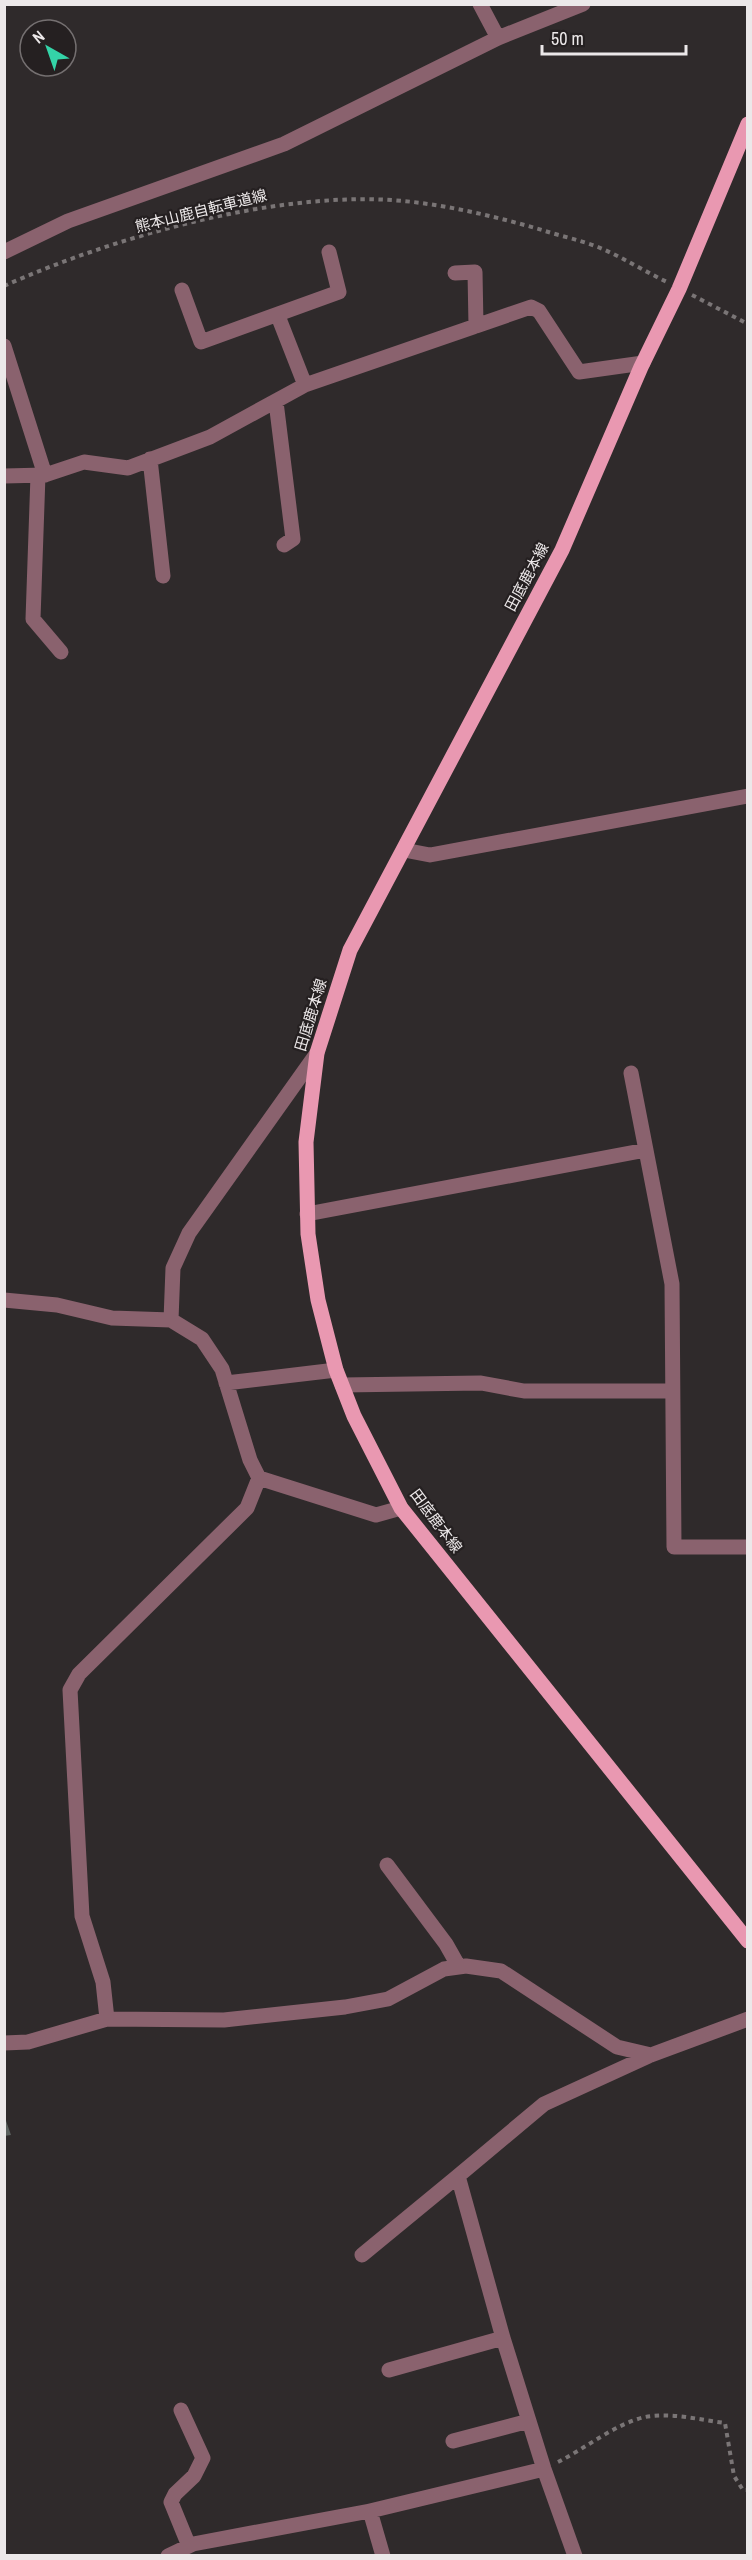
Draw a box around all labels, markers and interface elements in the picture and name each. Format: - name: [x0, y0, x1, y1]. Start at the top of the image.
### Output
- north arrow: [18, 18, 78, 78]
- scale bar: [542, 18, 686, 56]
- text: N: [28, 25, 49, 48]
- text: 50 m: [551, 26, 584, 51]
- street label: 熊本山鹿自転車道線: [133, 184, 269, 237]
- street label: 田底鹿本線: [500, 539, 553, 615]
- street label: 田底鹿本線: [290, 976, 332, 1054]
- street label: 田底鹿本線: [405, 1484, 467, 1557]

